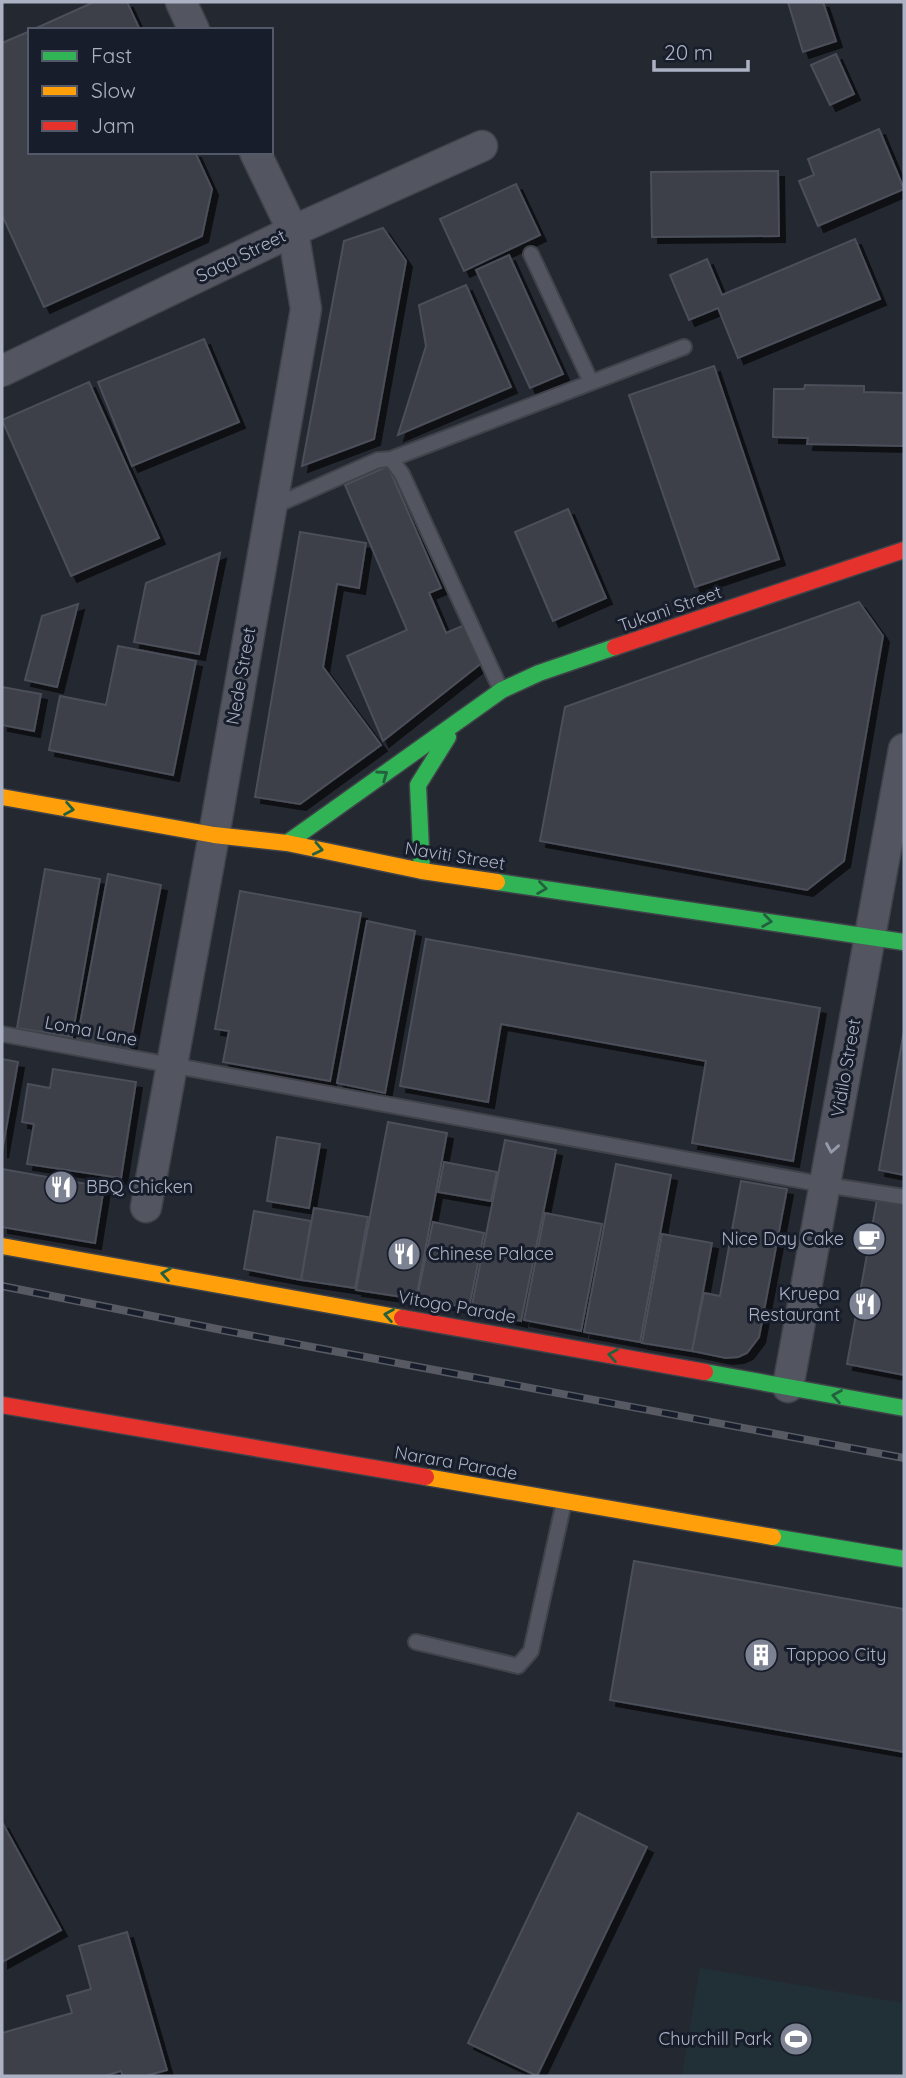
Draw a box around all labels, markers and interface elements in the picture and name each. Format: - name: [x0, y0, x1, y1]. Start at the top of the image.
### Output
- legend: [28, 28, 273, 154]
- scale bar: [654, 28, 748, 72]
- text: 20 m: [664, 39, 713, 65]
- text: Fast: [91, 42, 132, 68]
- text: Slow: [91, 77, 136, 103]
- text: Jam: [91, 112, 135, 138]
- street label: Saqa Street: [192, 224, 289, 287]
- street label: Tukani Street: [615, 580, 725, 637]
- street label: Nede Street: [221, 625, 260, 726]
- one-way arrow: [375, 771, 388, 784]
- one-way arrow: [63, 801, 75, 816]
- street label: Naviti Street: [403, 836, 507, 875]
- one-way arrow: [311, 841, 323, 856]
- one-way arrow: [536, 881, 547, 896]
- one-way arrow: [761, 913, 773, 928]
- street label: Loma Lane: [43, 1010, 139, 1051]
- street label: Vidilo Street: [826, 1017, 865, 1119]
- one-way arrow: [825, 1142, 840, 1153]
- restaurant icon: BBQ Chicken: [42, 1168, 80, 1206]
- place label: BBQ Chicken: [86, 1175, 193, 1198]
- cafe icon: Nice Day Cake: [850, 1220, 888, 1258]
- place label: Nice Day Cake: [722, 1227, 844, 1250]
- restaurant icon: Chinese Palace: [385, 1235, 423, 1273]
- place label: Chinese Palace: [428, 1242, 554, 1265]
- one-way arrow: [160, 1267, 172, 1282]
- place label: Kruepa Restaurant: [748, 1282, 840, 1326]
- street label: Vitogo Parade: [396, 1285, 518, 1328]
- restaurant icon: Kruepa Restaurant: [846, 1285, 884, 1323]
- one-way arrow: [384, 1308, 396, 1323]
- one-way arrow: [607, 1348, 619, 1363]
- one-way arrow: [831, 1389, 843, 1404]
- street label: Narara Parade: [393, 1440, 519, 1485]
- building icon: Tappoo City: [742, 1636, 780, 1674]
- place label: Tappoo City: [786, 1643, 886, 1666]
- sports icon: Churchill Park: [777, 2020, 815, 2058]
- place label: Churchill Park: [659, 2027, 772, 2050]

